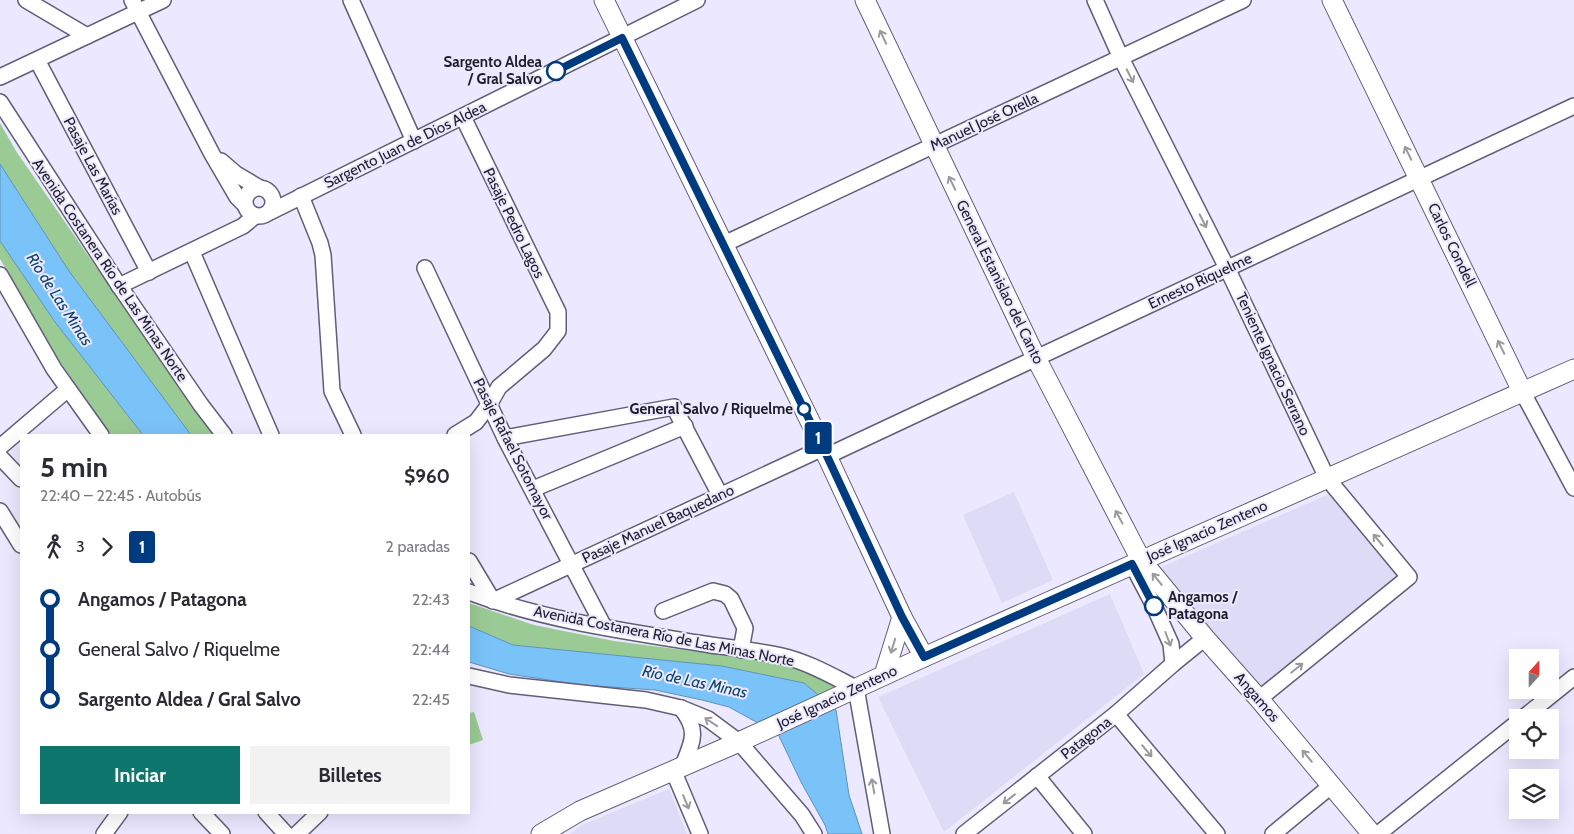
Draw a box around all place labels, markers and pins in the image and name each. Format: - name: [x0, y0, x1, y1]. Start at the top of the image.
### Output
- place label: Sargento Aldea / Gral Salvo: [444, 53, 543, 88]
- marker: Sargento Aldea / Gral Salvo: [546, 61, 566, 81]
- place label: General Salvo / Riquelme: [630, 400, 793, 418]
- marker: General Salvo / Riquelme: [797, 402, 811, 416]
- place label: Angamos / Patagona: [1168, 588, 1238, 623]
- marker: Angamos / Patagona: [1144, 596, 1164, 616]

